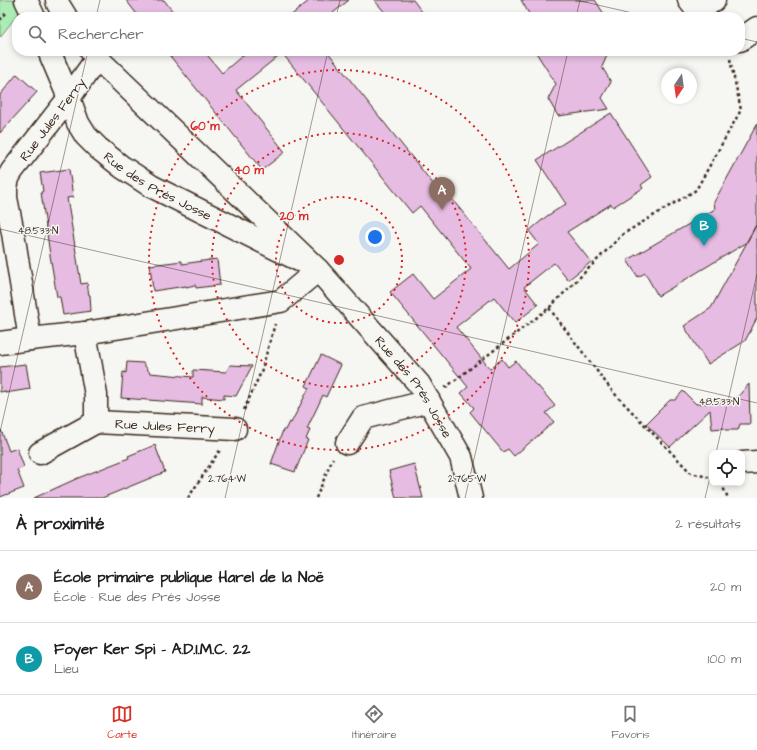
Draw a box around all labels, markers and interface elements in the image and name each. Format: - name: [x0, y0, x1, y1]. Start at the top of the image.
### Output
- search box: [12, 12, 745, 56]
- icon: search: [26, 23, 48, 45]
- text: Rechercher: [58, 24, 143, 45]
- north arrow: [661, 68, 697, 104]
- street label: Rue Jules Ferry: [16, 74, 91, 166]
- text: 60 m: [190, 118, 220, 135]
- street label: Rue des Prés Josse: [100, 148, 214, 225]
- text: 40 m: [234, 162, 265, 179]
- pin: A: [429, 177, 455, 210]
- text: 20 m: [279, 208, 309, 225]
- pin: B: [691, 213, 717, 246]
- text: 48.533°N: [18, 224, 58, 238]
- your location: [365, 227, 385, 247]
- centre of rings: [332, 253, 346, 267]
- street label: Rue des Prés Josse: [370, 332, 456, 441]
- text: 48.533°N: [699, 395, 739, 409]
- street label: Rue Jules Ferry: [114, 415, 215, 439]
- map controls: [709, 450, 745, 486]
- button: locate: [709, 450, 745, 486]
- text: 2.764°W: [208, 472, 247, 486]
- text: 2.765°W: [448, 472, 487, 486]
- text: À proximité: [16, 512, 105, 536]
- text: 2 résultats: [675, 515, 741, 533]
- text: École primaire publique Harel de la Noë: [54, 567, 324, 588]
- text: A: [25, 578, 33, 596]
- text: 20 m: [710, 578, 741, 596]
- text: École · Rue des Prés Josse: [54, 588, 221, 606]
- text: Foyer Ker Spi - A.D.I.M.C. 22: [54, 639, 250, 660]
- text: B: [24, 650, 34, 668]
- text: 100 m: [708, 650, 741, 668]
- text: Lieu: [54, 660, 79, 678]
- tab: Carte: [107, 703, 137, 742]
- tab: Itinéraire: [352, 703, 397, 742]
- tab: Favoris: [611, 703, 650, 742]

